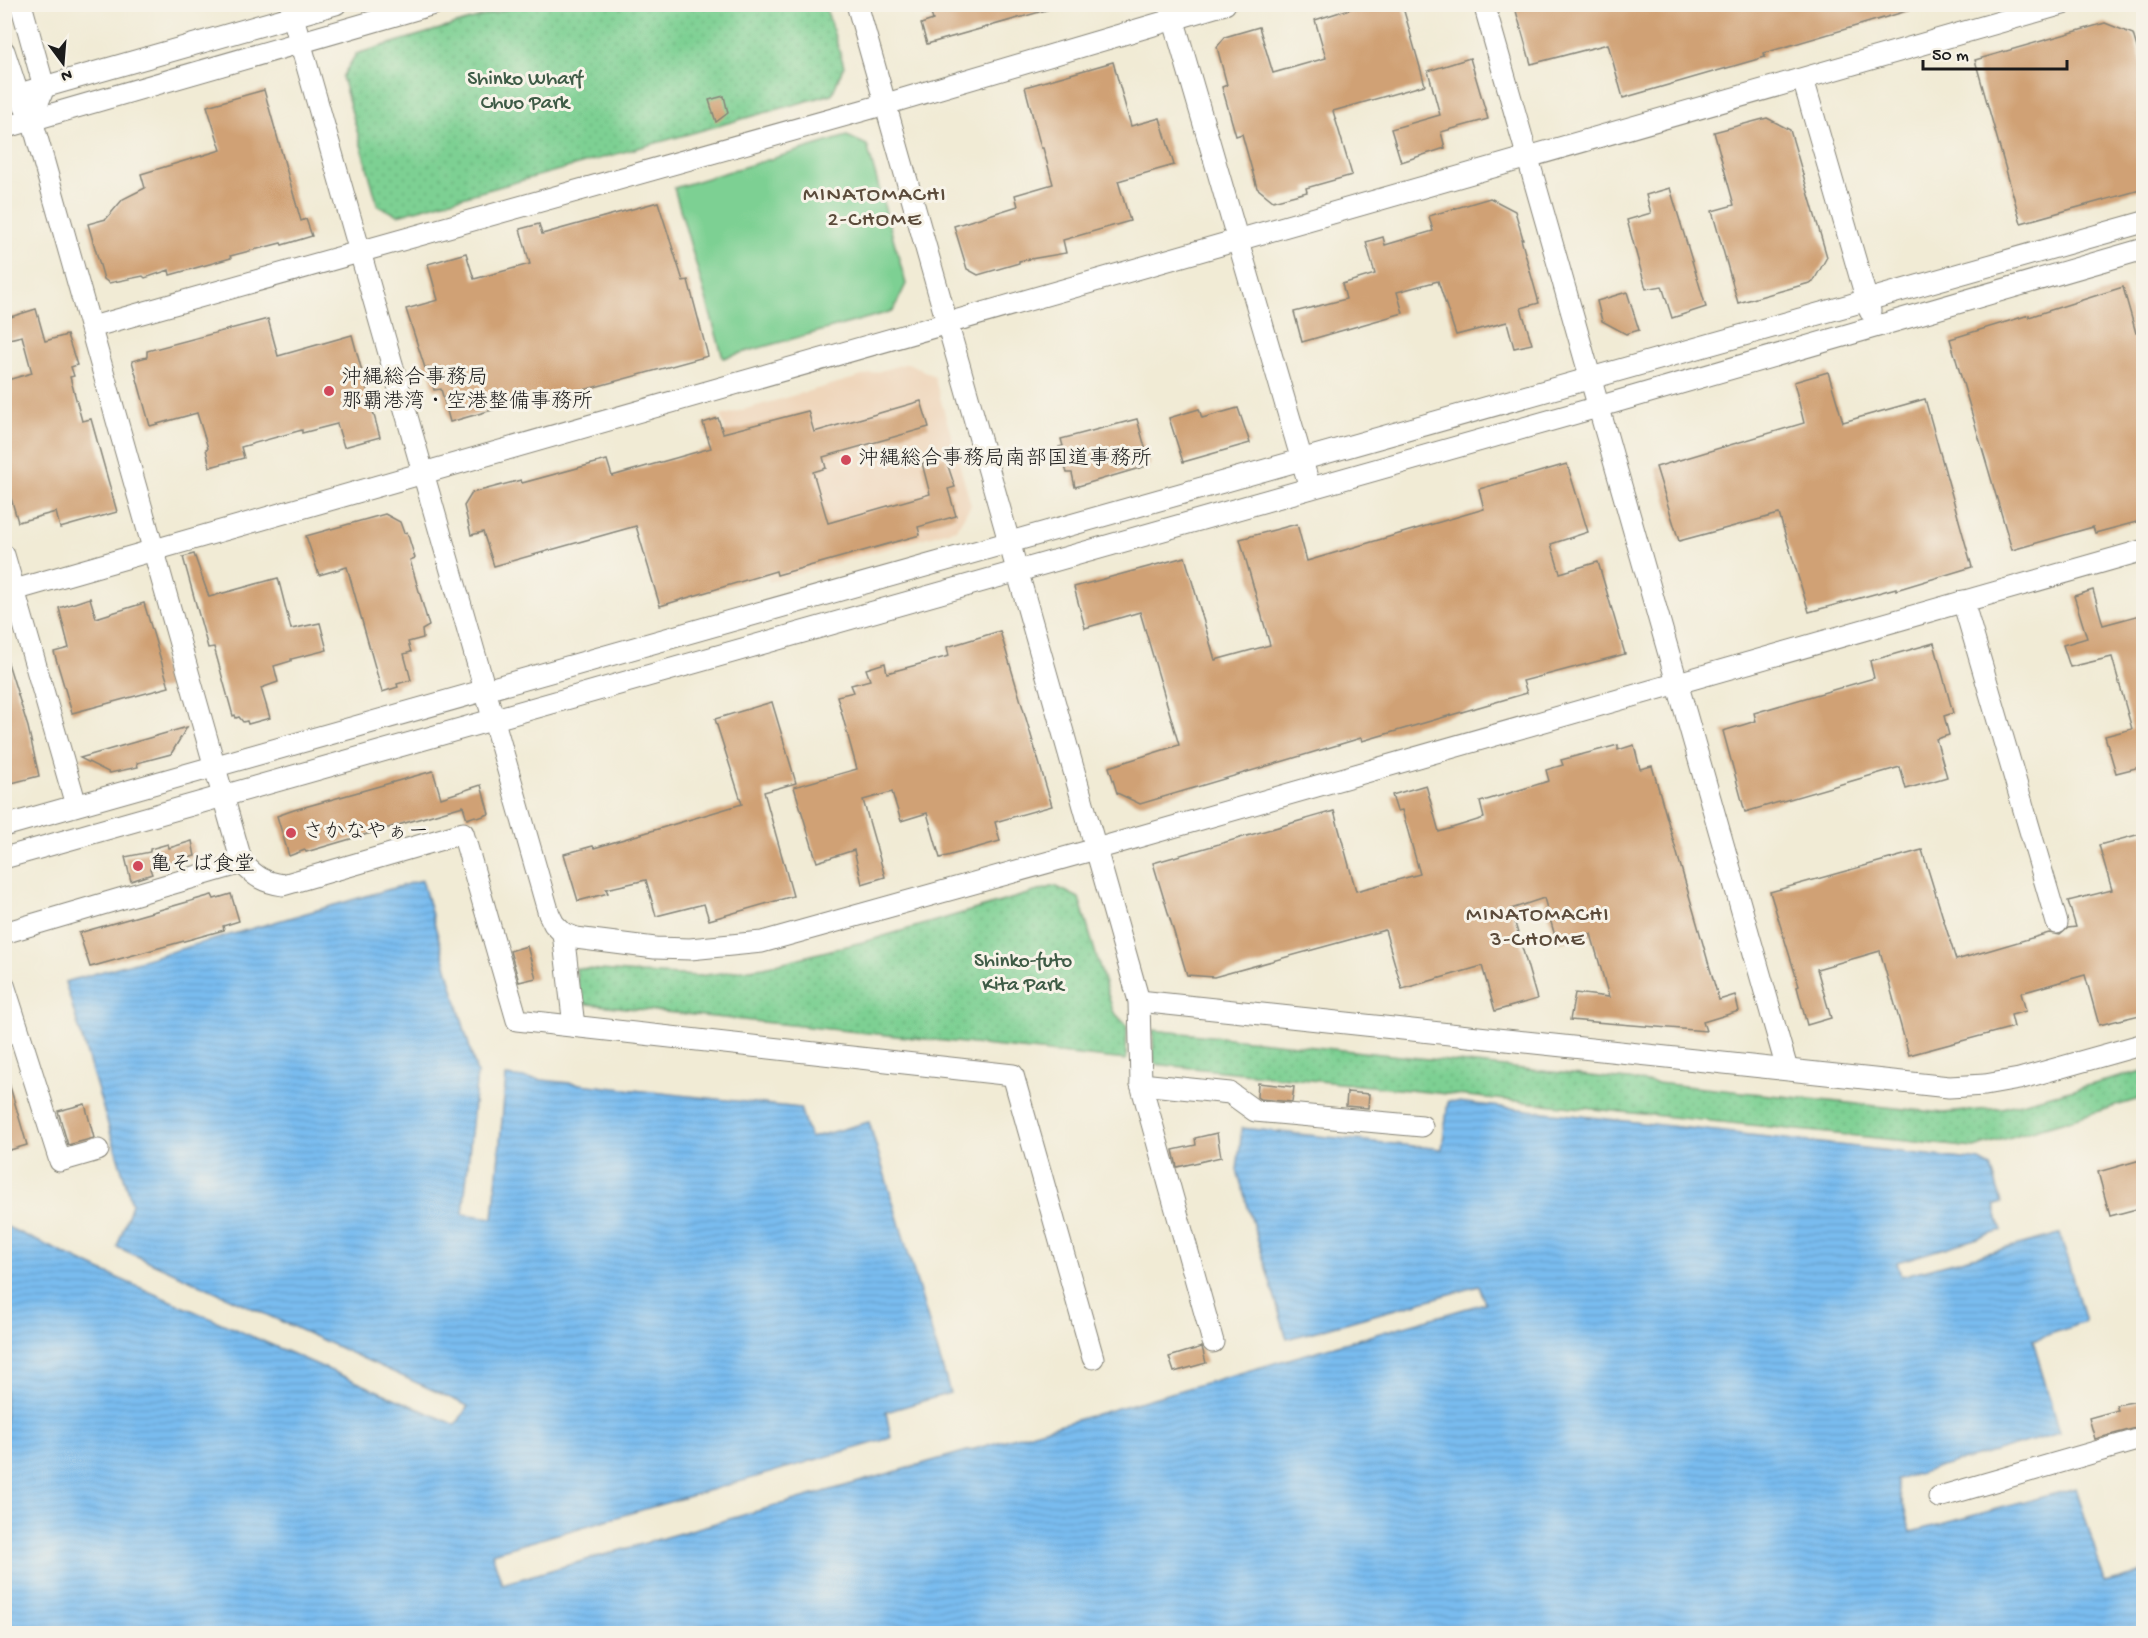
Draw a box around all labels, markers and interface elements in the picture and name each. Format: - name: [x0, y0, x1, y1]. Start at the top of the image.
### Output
- north arrow: [33, 33, 93, 93]
- scale bar: [1923, 33, 2067, 71]
- text: 50 m: [1932, 46, 1969, 67]
- text: N: [58, 63, 74, 85]
- park label: Shinko Wharf Chuo Park: [467, 68, 584, 117]
- district label: MINATOMACHI 2-CHOME: [803, 183, 947, 234]
- place label: 沖縄総合事務局 那覇港湾・空港整備事務所: [341, 365, 593, 416]
- marker: 沖縄総合事務局 那覇港湾・空港整備事務所: [322, 384, 336, 398]
- place label: 沖縄総合事務局南部国道事務所: [858, 446, 1152, 473]
- marker: 沖縄総合事務局南部国道事務所: [839, 453, 853, 467]
- place label: さかなやぁー: [303, 821, 429, 846]
- marker: さかなやぁー: [284, 826, 298, 840]
- place label: 亀そば食堂: [150, 852, 255, 879]
- marker: 亀そば食堂: [131, 859, 145, 873]
- district label: MINATOMACHI 3-CHOME: [1466, 903, 1610, 954]
- park label: Shinko-futo Kita Park: [974, 950, 1072, 999]

